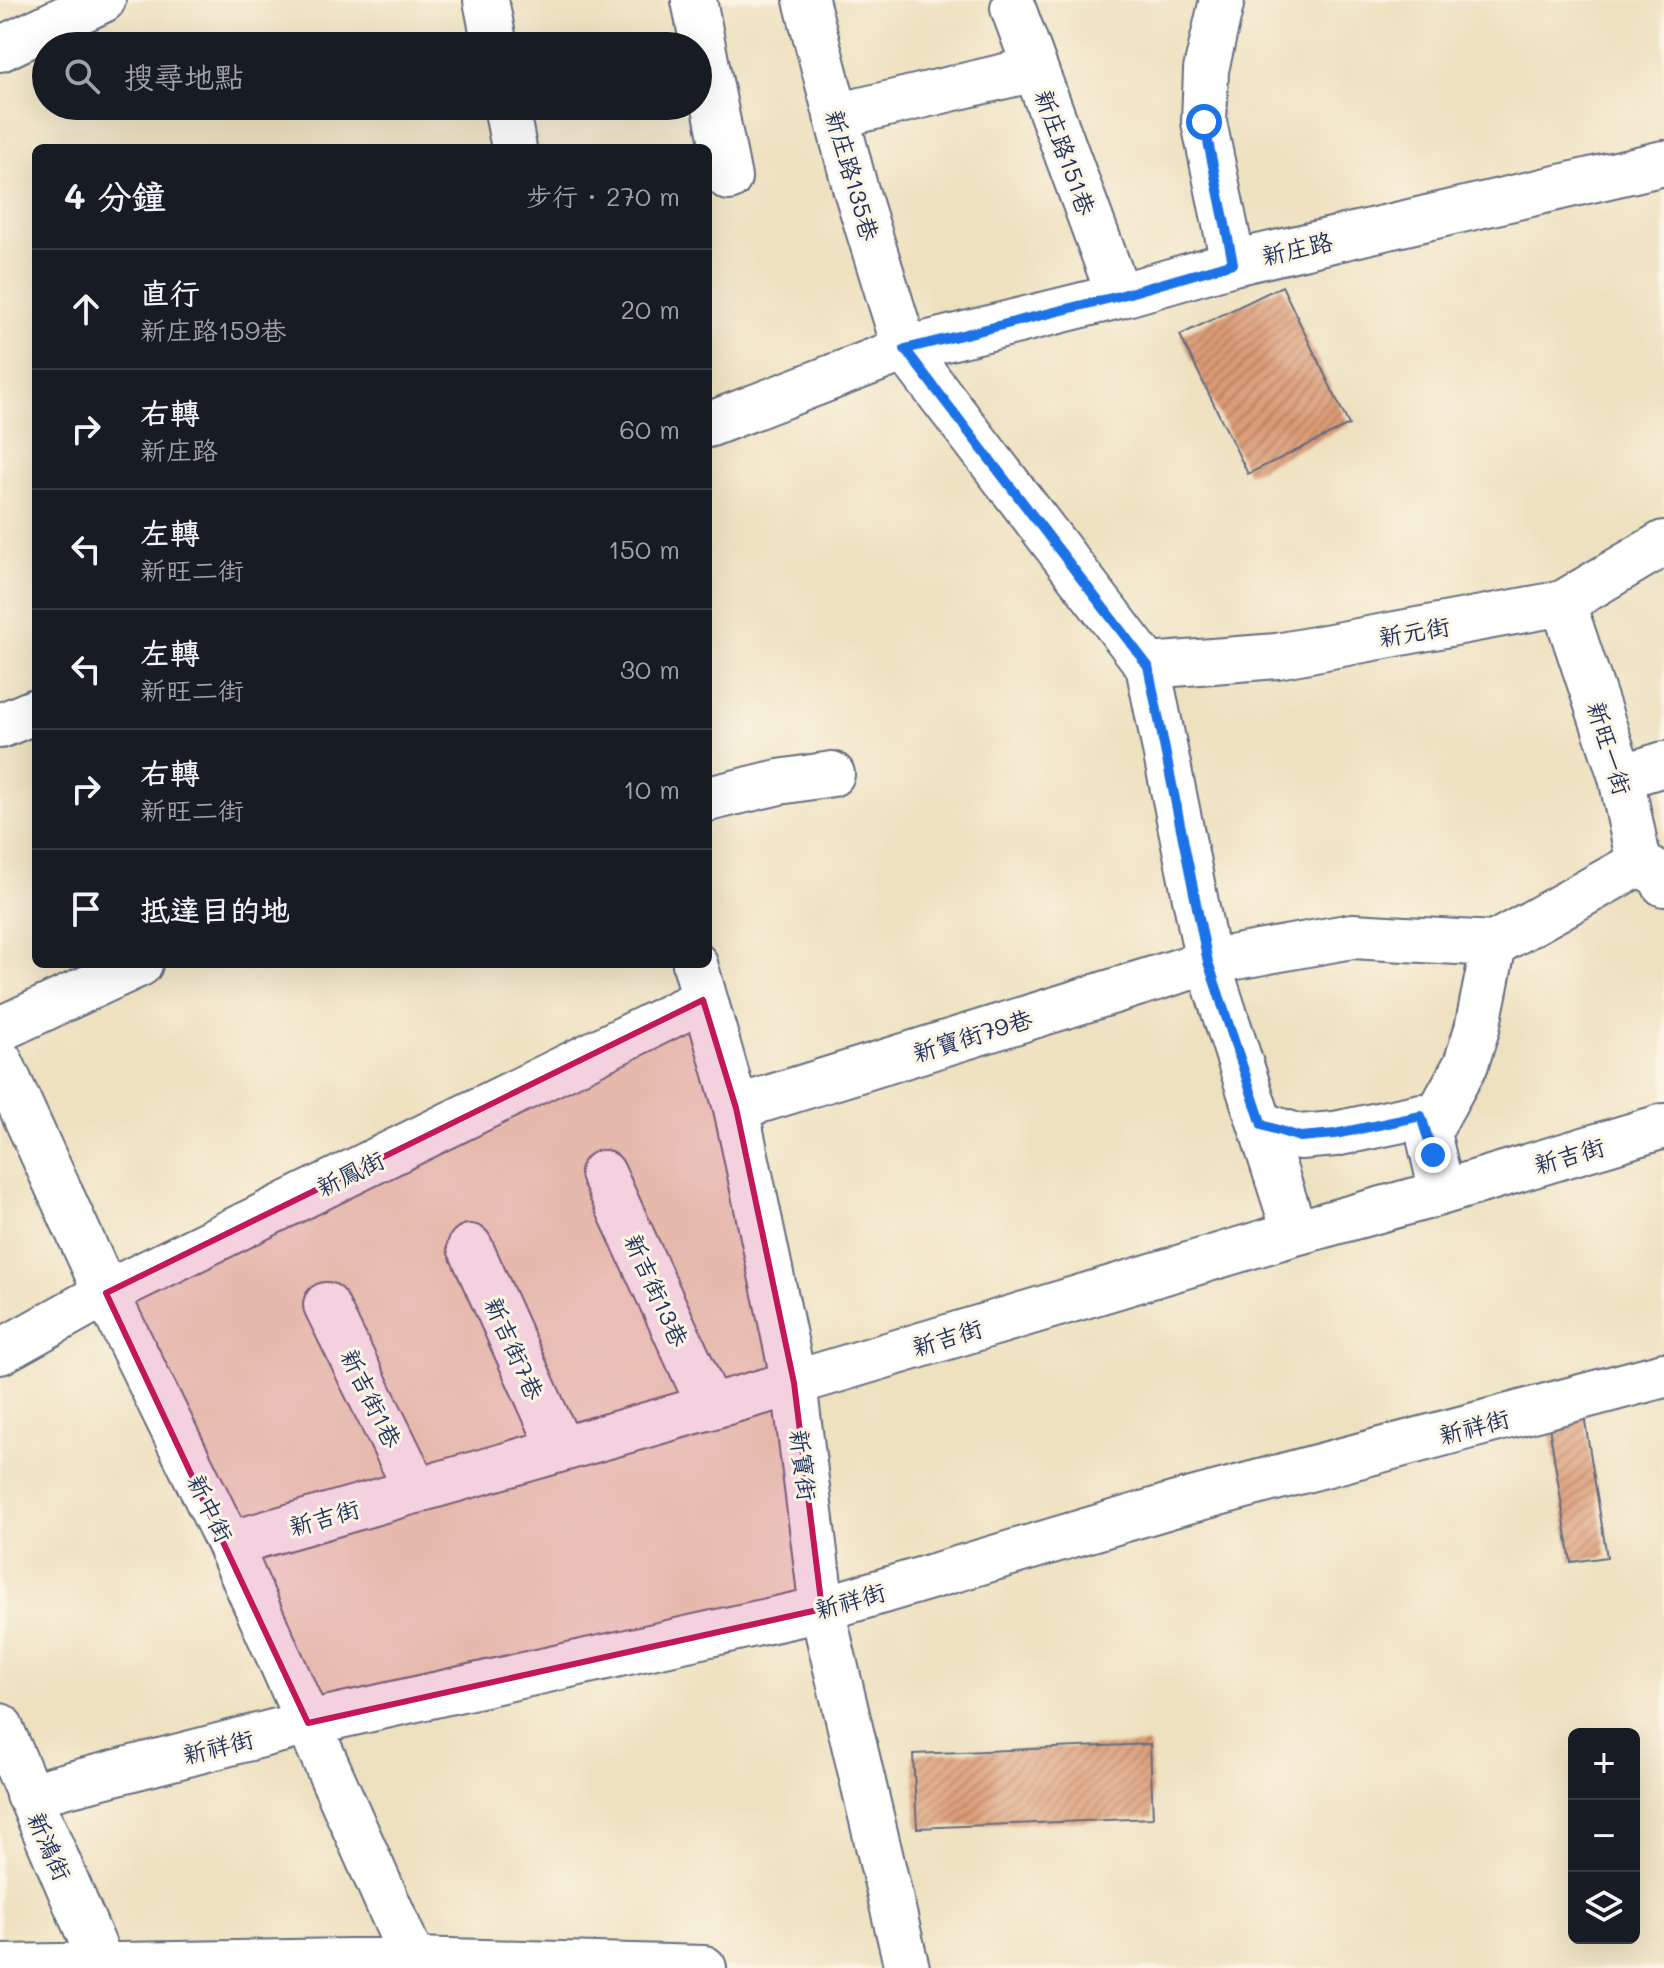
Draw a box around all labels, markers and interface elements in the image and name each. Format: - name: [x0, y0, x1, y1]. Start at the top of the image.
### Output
- search box: [32, 32, 712, 120]
- icon: search: [60, 54, 104, 98]
- text: 搜尋地點: [124, 56, 244, 96]
- street label: 新庄路151巷: [1029, 85, 1103, 219]
- route start: [1186, 104, 1222, 140]
- street label: 新庄路135巷: [820, 106, 886, 244]
- text: 4 分鐘: [64, 173, 166, 218]
- text: 步行 · 270 m: [526, 179, 680, 213]
- street label: 新庄路: [1258, 225, 1336, 271]
- text: 直行: [140, 272, 200, 312]
- icon: ahead: [64, 287, 108, 331]
- text: 20 m: [620, 292, 680, 326]
- text: 新庄路159巷: [140, 313, 286, 347]
- text: 右轉: [140, 392, 200, 432]
- icon: right: [64, 407, 108, 451]
- text: 60 m: [619, 412, 680, 446]
- text: 新庄路: [140, 433, 218, 467]
- text: 左轉: [140, 512, 200, 552]
- icon: left: [64, 527, 108, 571]
- text: 150 m: [608, 532, 680, 566]
- text: 新旺二街: [140, 553, 244, 587]
- street label: 新元街: [1376, 609, 1452, 653]
- text: 左轉: [140, 632, 200, 672]
- icon: left: [64, 647, 108, 691]
- text: 30 m: [620, 652, 680, 686]
- text: 新旺二街: [140, 673, 244, 707]
- street label: 新旺一街: [1581, 698, 1639, 798]
- text: 右轉: [140, 752, 200, 792]
- icon: right: [64, 767, 108, 811]
- text: 10 m: [623, 772, 680, 806]
- text: 新旺二街: [140, 793, 244, 827]
- icon: arrive: [64, 887, 108, 931]
- text: 抵達目的地: [140, 889, 290, 929]
- street label: 新寶街79巷: [908, 1002, 1036, 1068]
- street label: 新吉街: [1530, 1130, 1608, 1180]
- route end: [1415, 1137, 1451, 1173]
- street label: 新鳳街: [311, 1143, 389, 1203]
- street label: 新吉街13巷: [618, 1229, 696, 1351]
- street label: 新吉街7巷: [479, 1292, 551, 1404]
- street label: 新吉街: [908, 1312, 986, 1362]
- street label: 新吉街1巷: [335, 1343, 409, 1453]
- street label: 新祥街: [1435, 1402, 1513, 1450]
- street label: 新寶街: [784, 1427, 824, 1503]
- street label: 新中街: [181, 1469, 241, 1547]
- street label: 新吉街: [285, 1492, 363, 1542]
- street label: 新祥街: [811, 1575, 889, 1625]
- street label: 新祥街: [179, 1722, 257, 1770]
- map controls: [1568, 1728, 1640, 1944]
- button: +: [1568, 1728, 1640, 1800]
- button: −: [1568, 1800, 1640, 1872]
- street label: 新鴻街: [21, 1807, 79, 1885]
- button: layers: [1568, 1872, 1640, 1944]

